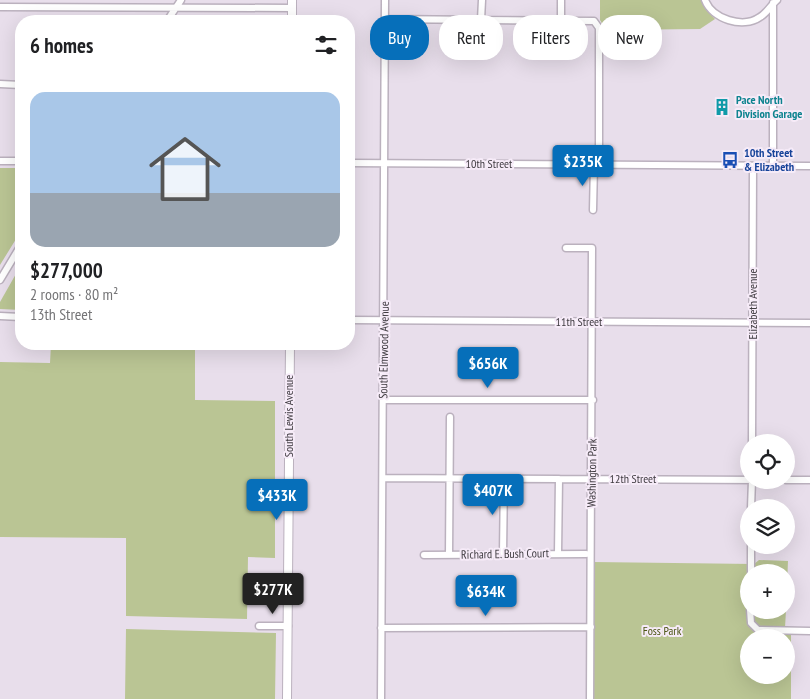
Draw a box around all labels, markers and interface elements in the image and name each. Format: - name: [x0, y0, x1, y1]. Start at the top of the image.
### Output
- chip: Buy: [370, 15, 429, 60]
- chip: Rent: [439, 15, 503, 60]
- chip: Filters: [513, 15, 588, 60]
- chip: New: [598, 15, 662, 60]
- icon: filters: [312, 31, 340, 59]
- text: 6 homes: [30, 32, 93, 59]
- place label: Pace North Division Garage: [736, 92, 802, 121]
- building icon: Pace North Division Garage: [712, 97, 732, 117]
- icon: home: [140, 124, 230, 214]
- pin: $235K: [548, 144, 618, 187]
- place label: 10th Street & Elizabeth: [744, 145, 794, 174]
- bus stop icon: 10th Street & Elizabeth: [720, 150, 740, 170]
- text: $235K: [564, 151, 602, 171]
- street label: 10th Street: [466, 156, 513, 171]
- text: $277,000: [30, 257, 103, 284]
- street label: Elizabeth Avenue: [745, 268, 760, 339]
- text: 2 rooms · 80 m²: [30, 284, 118, 304]
- street label: South Elmwood Avenue: [375, 301, 392, 399]
- text: 13th Street: [30, 304, 92, 324]
- street label: 11th Street: [556, 314, 603, 329]
- pin: $656K: [453, 346, 523, 389]
- text: $656K: [469, 353, 507, 373]
- street label: South Lewis Avenue: [281, 375, 296, 457]
- map controls: [740, 434, 795, 684]
- button: locate: [740, 434, 795, 489]
- street label: Washington Park: [583, 438, 600, 508]
- street label: 12th Street: [610, 471, 657, 486]
- pin: $407K: [458, 474, 528, 516]
- pin: $433K: [242, 478, 312, 521]
- text: $407K: [474, 480, 512, 500]
- text: $433K: [258, 485, 296, 505]
- button: layers: [740, 499, 795, 554]
- street label: Richard E. Bush Court: [461, 545, 550, 562]
- button: +: [740, 564, 795, 619]
- pin: $277K: [238, 572, 308, 615]
- pin: $634K: [451, 574, 521, 617]
- text: $277K: [254, 579, 292, 599]
- text: $634K: [467, 581, 505, 601]
- park label: Foss Park: [643, 623, 682, 638]
- button: −: [740, 629, 795, 684]

